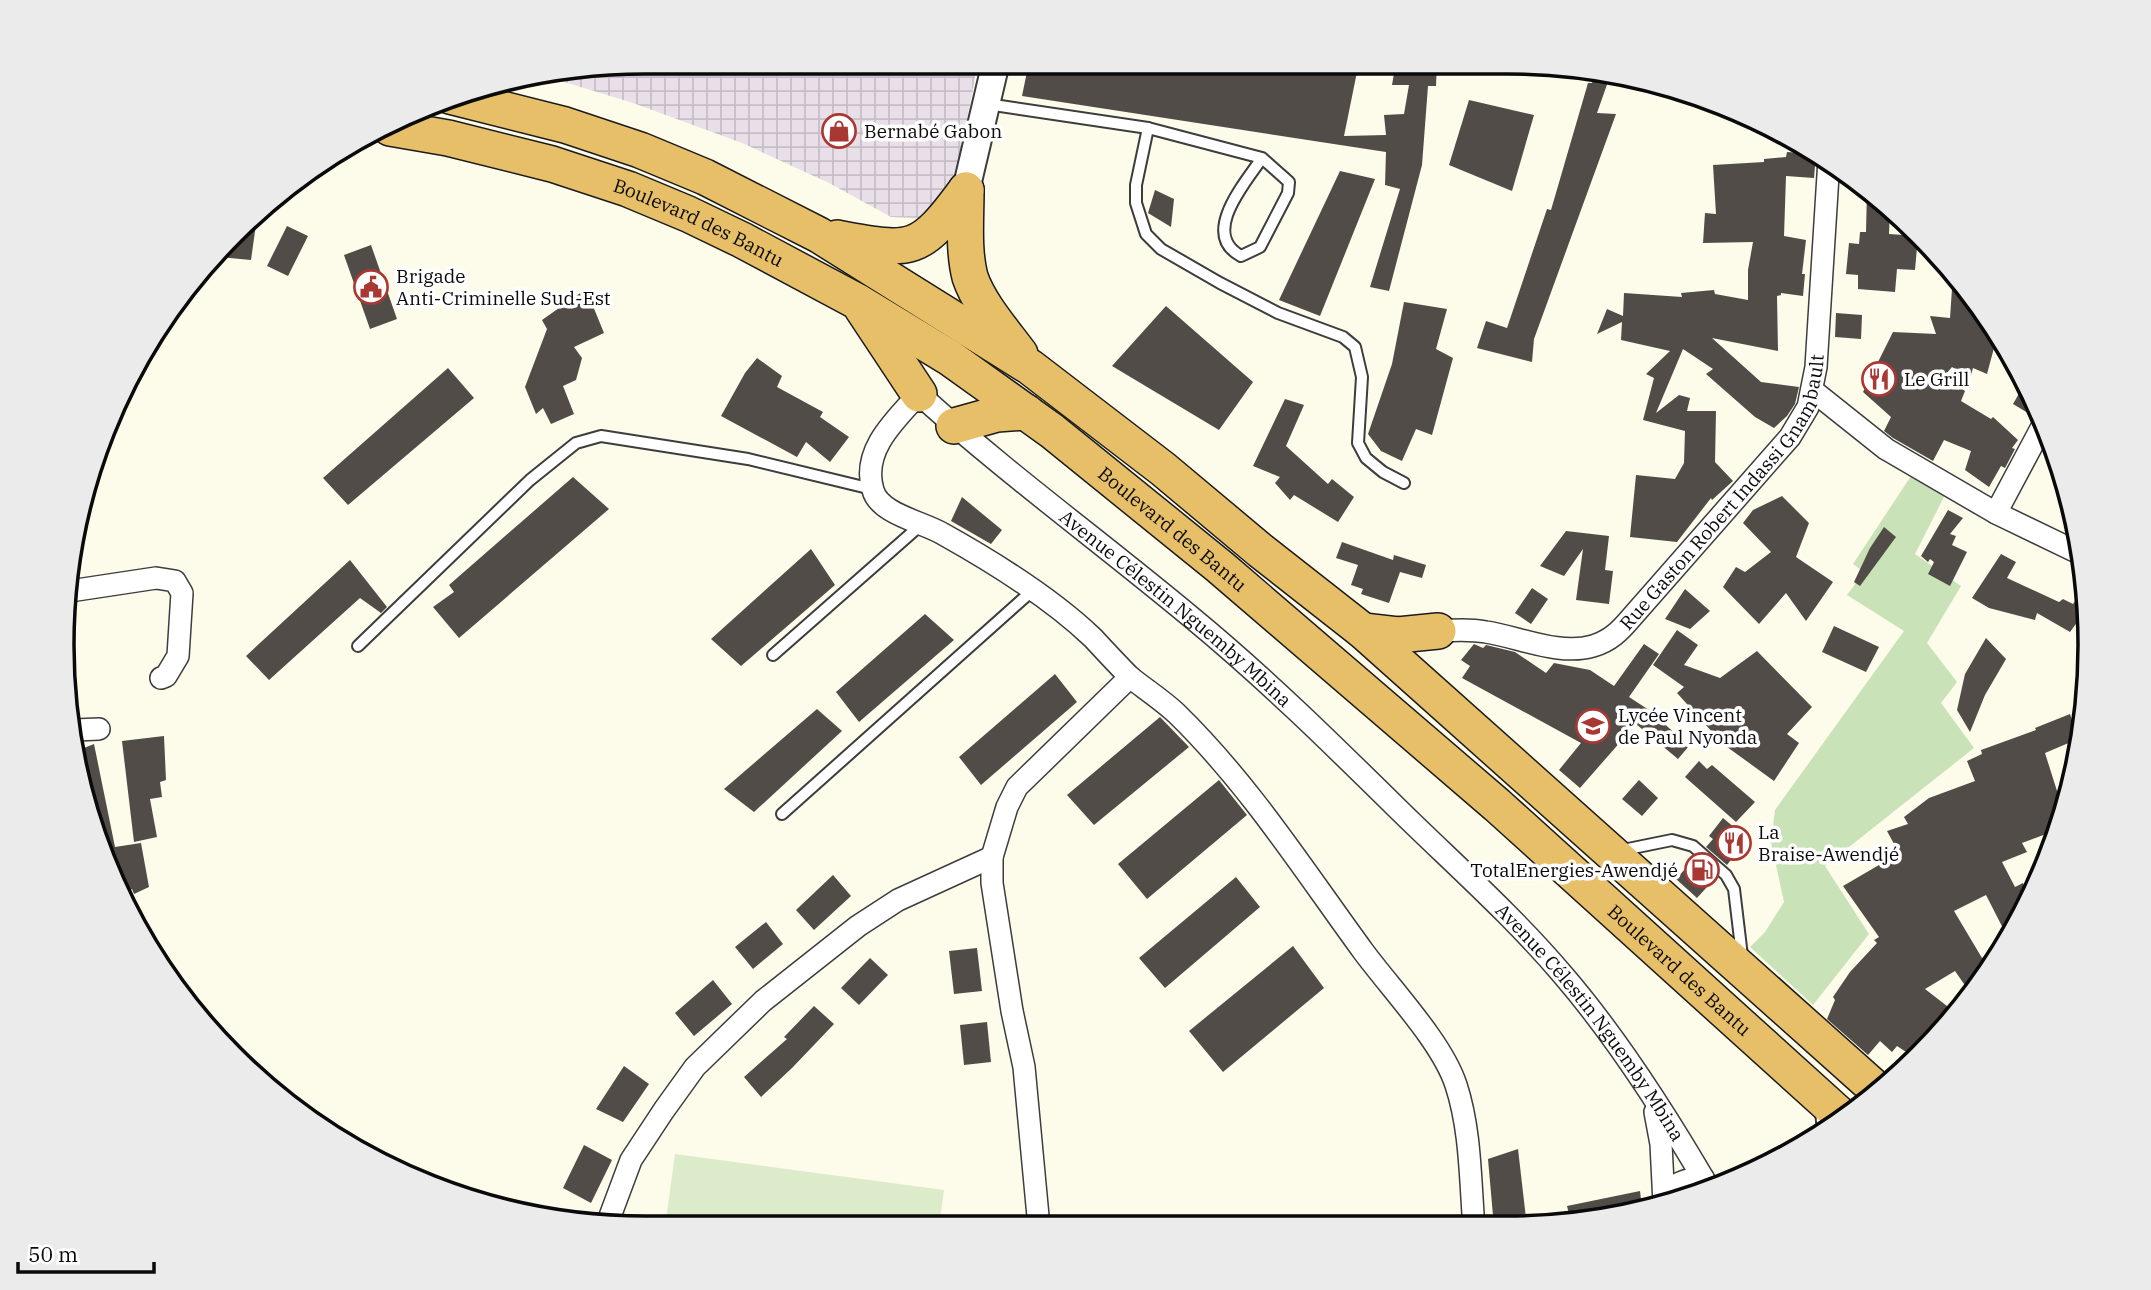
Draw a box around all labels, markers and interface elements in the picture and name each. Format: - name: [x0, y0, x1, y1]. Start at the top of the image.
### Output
- shop icon: Bernabé Gabon: [820, 112, 858, 150]
- place label: Bernabé Gabon: [864, 119, 1002, 143]
- street label: Boulevard des Bantu: [610, 173, 788, 272]
- place label: Brigade Anti-Criminelle Sud-Est: [396, 264, 611, 310]
- public building icon: Brigade Anti-Criminelle Sud-Est: [352, 268, 390, 306]
- street label: Rue Gaston Robert Indassi Gnambault: [1614, 353, 1829, 635]
- restaurant icon: Le Grill: [1860, 360, 1898, 398]
- place label: Le Grill: [1904, 367, 1970, 391]
- street label: Boulevard des Bantu: [1093, 461, 1252, 597]
- street label: Avenue Célestin Nguemby Mbina: [1055, 504, 1297, 712]
- place label: Lycée Vincent de Paul Nyonda: [1618, 703, 1757, 749]
- school or university icon: Lycée Vincent de Paul Nyonda: [1574, 707, 1612, 745]
- place label: La Braise-Awendjé: [1758, 820, 1899, 866]
- restaurant icon: La Braise-Awendjé: [1715, 824, 1753, 862]
- fuel station icon: TotalEnergies-Awendjé: [1683, 851, 1721, 889]
- place label: TotalEnergies-Awendjé: [1470, 858, 1678, 882]
- street label: Avenue Célestin Nguemby Mbina: [1491, 898, 1690, 1145]
- street label: Boulevard des Bantu: [1603, 899, 1756, 1041]
- scale bar: [18, 1230, 154, 1274]
- text: 50 m: [28, 1240, 78, 1268]

